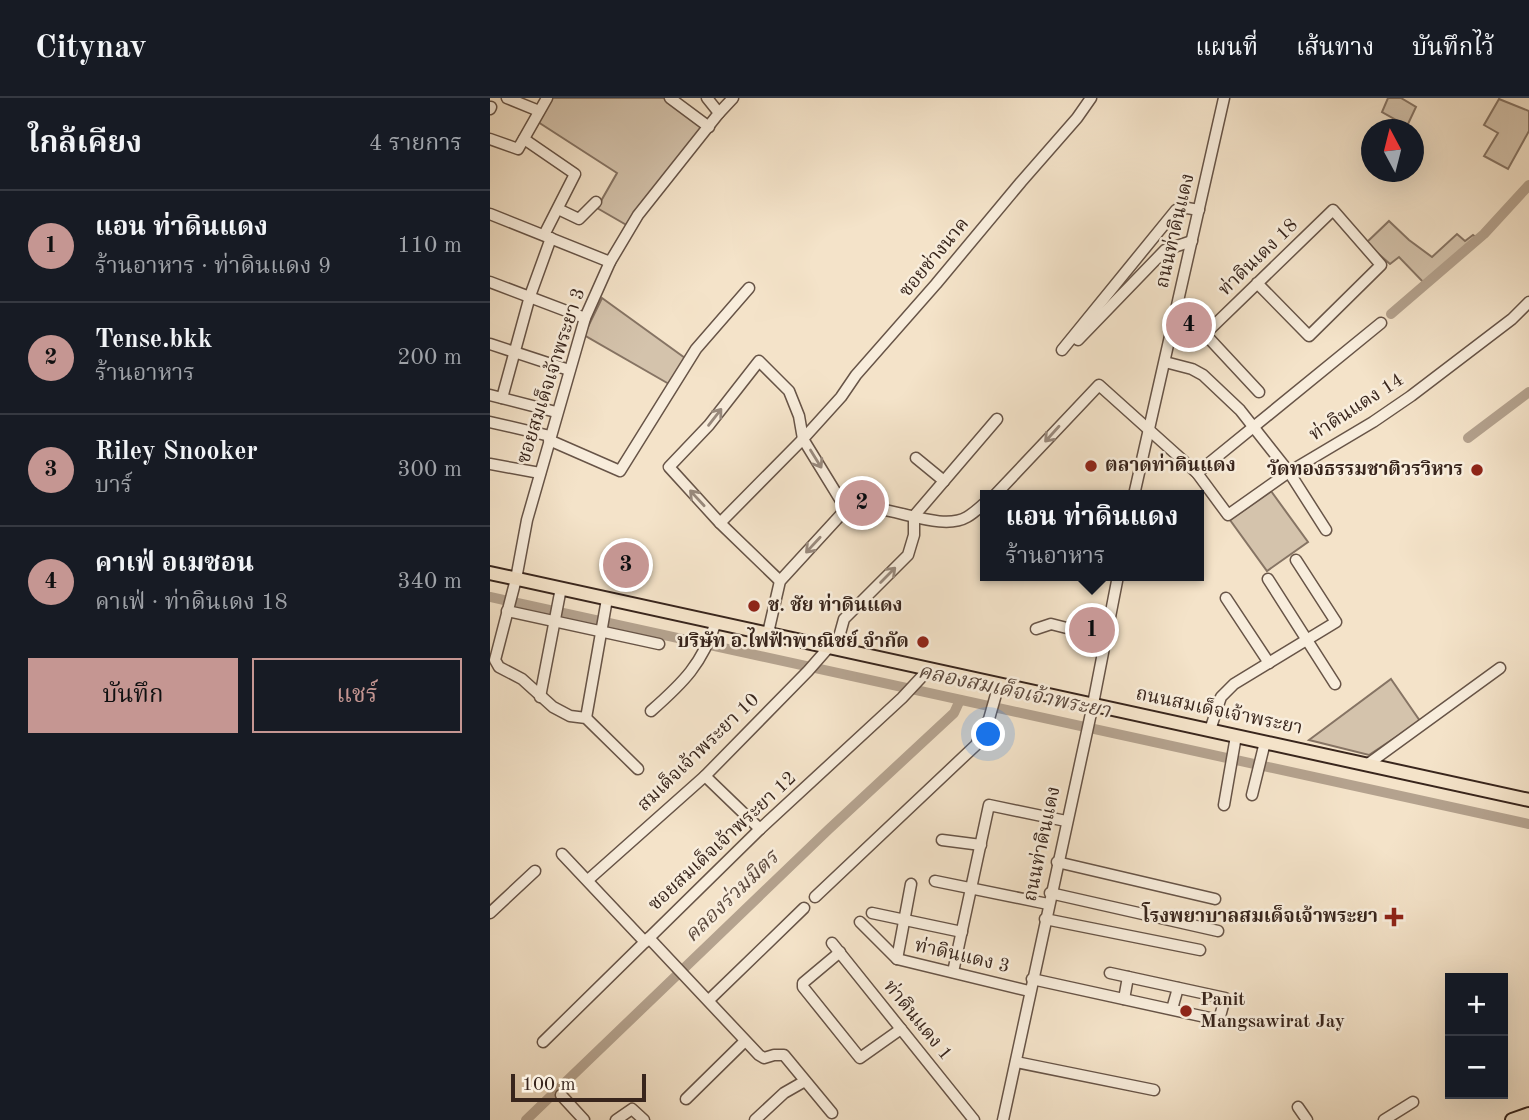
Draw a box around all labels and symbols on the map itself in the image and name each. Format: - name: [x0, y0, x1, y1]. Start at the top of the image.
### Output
- north arrow: [1361, 119, 1424, 182]
- street label: ถนนท่าดินแดง: [1151, 171, 1198, 290]
- street label: ซอยช่างนาค: [894, 213, 973, 301]
- street label: ท่าดินเดง 18: [1214, 214, 1302, 300]
- street label: ซอยสมเด็จเจ้าพระยา 3: [512, 285, 589, 466]
- pin: 4: [1166, 299, 1212, 351]
- street label: ท่าดินแดง 14: [1305, 368, 1407, 445]
- one-way arrow: [707, 408, 723, 426]
- one-way arrow: [1044, 425, 1060, 443]
- one-way arrow: [809, 449, 823, 469]
- place label: ตลาดท่าดินแดง: [1105, 453, 1236, 476]
- marker: ตลาดท่าดินแดง: [1083, 458, 1099, 474]
- place label: วัดทองธรรมชาติวรวิหาร: [1267, 459, 1463, 480]
- marker: วัดทองธรรมชาติวรวิหาร: [1469, 462, 1485, 478]
- pin: 2: [839, 477, 885, 529]
- one-way arrow: [689, 490, 706, 507]
- one-way arrow: [805, 536, 822, 553]
- pin: 3: [603, 539, 649, 591]
- one-way arrow: [879, 567, 896, 584]
- place label: ช. ชัย ท่าดินแดง: [768, 593, 903, 616]
- marker: ช. ชัย ท่าดินแดง: [746, 598, 762, 614]
- pin: 1: [1069, 604, 1115, 656]
- place label: บริษัท อ.ไฟฟ้าพาณิชย์ จำกัด: [677, 627, 909, 652]
- marker: บริษัท อ.ไฟฟ้าพาณิชย์ จำกัด: [915, 634, 931, 650]
- water label: คลองสมเด็จเจ้าพระยา: [916, 658, 1113, 723]
- street label: ถนนสมเด็จเจ้าพระยา: [1134, 682, 1305, 739]
- street label: สมเด็จเจ้าพระยา 10: [633, 688, 763, 816]
- your location: [971, 717, 1005, 751]
- street label: ซอยสมเด็จเจ้าพระยา 12: [643, 767, 801, 915]
- street label: ถนนท่าดินแดง: [1019, 784, 1064, 903]
- water label: คลองร่วมมิตร: [680, 844, 785, 947]
- place label: โรงพยาบาลสมเด็จเจ้าพระยา: [1141, 902, 1378, 927]
- marker: โรงพยาบาลสมเด็จเจ้าพระยา: [1384, 907, 1404, 927]
- street label: ท่าดินแดง 3: [913, 934, 1012, 977]
- street label: ท่าดินแดง 1: [879, 976, 957, 1065]
- place label: Panit Mangsawirat Jay: [1200, 991, 1345, 1032]
- marker: Panit Mangsawirat Jay: [1178, 1003, 1194, 1019]
- scale bar: [511, 1071, 646, 1103]

